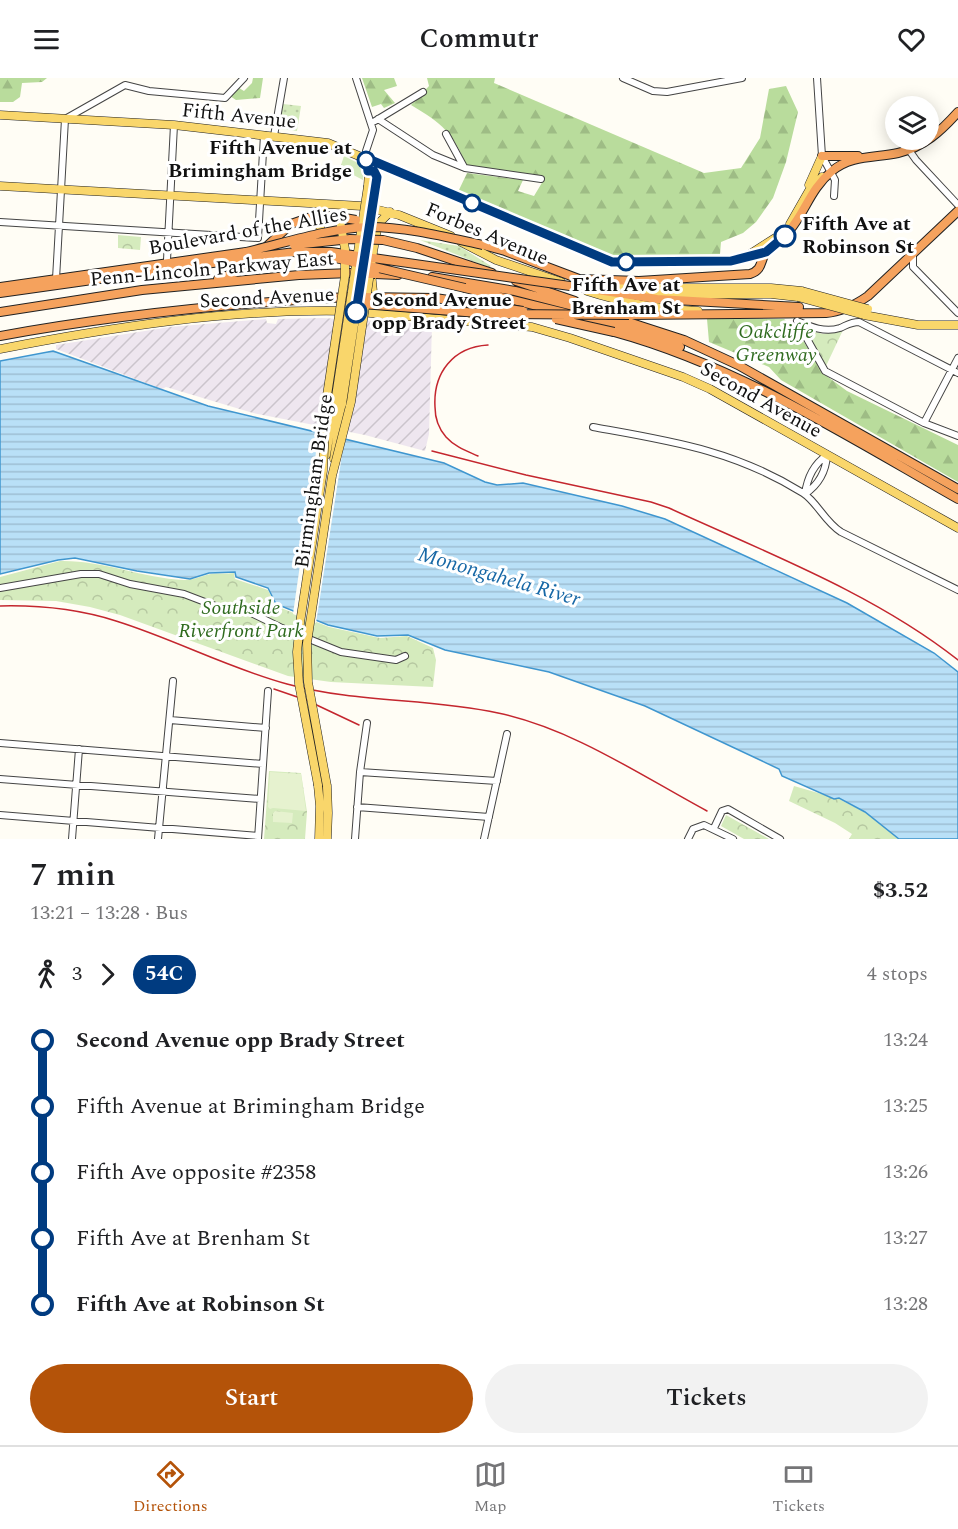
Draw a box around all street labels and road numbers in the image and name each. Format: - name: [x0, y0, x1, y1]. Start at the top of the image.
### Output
- street label: Fifth Avenue: [180, 95, 298, 137]
- street label: Forbes Avenue: [421, 195, 553, 273]
- street label: Boulevard of the Allies: [146, 199, 350, 263]
- street label: Penn-Lincoln Parkway East: [89, 243, 335, 295]
- street label: Second Avenue: [199, 279, 335, 317]
- street label: Second Avenue: [695, 354, 827, 446]
- street label: Birmingham Bridge: [287, 392, 341, 570]

